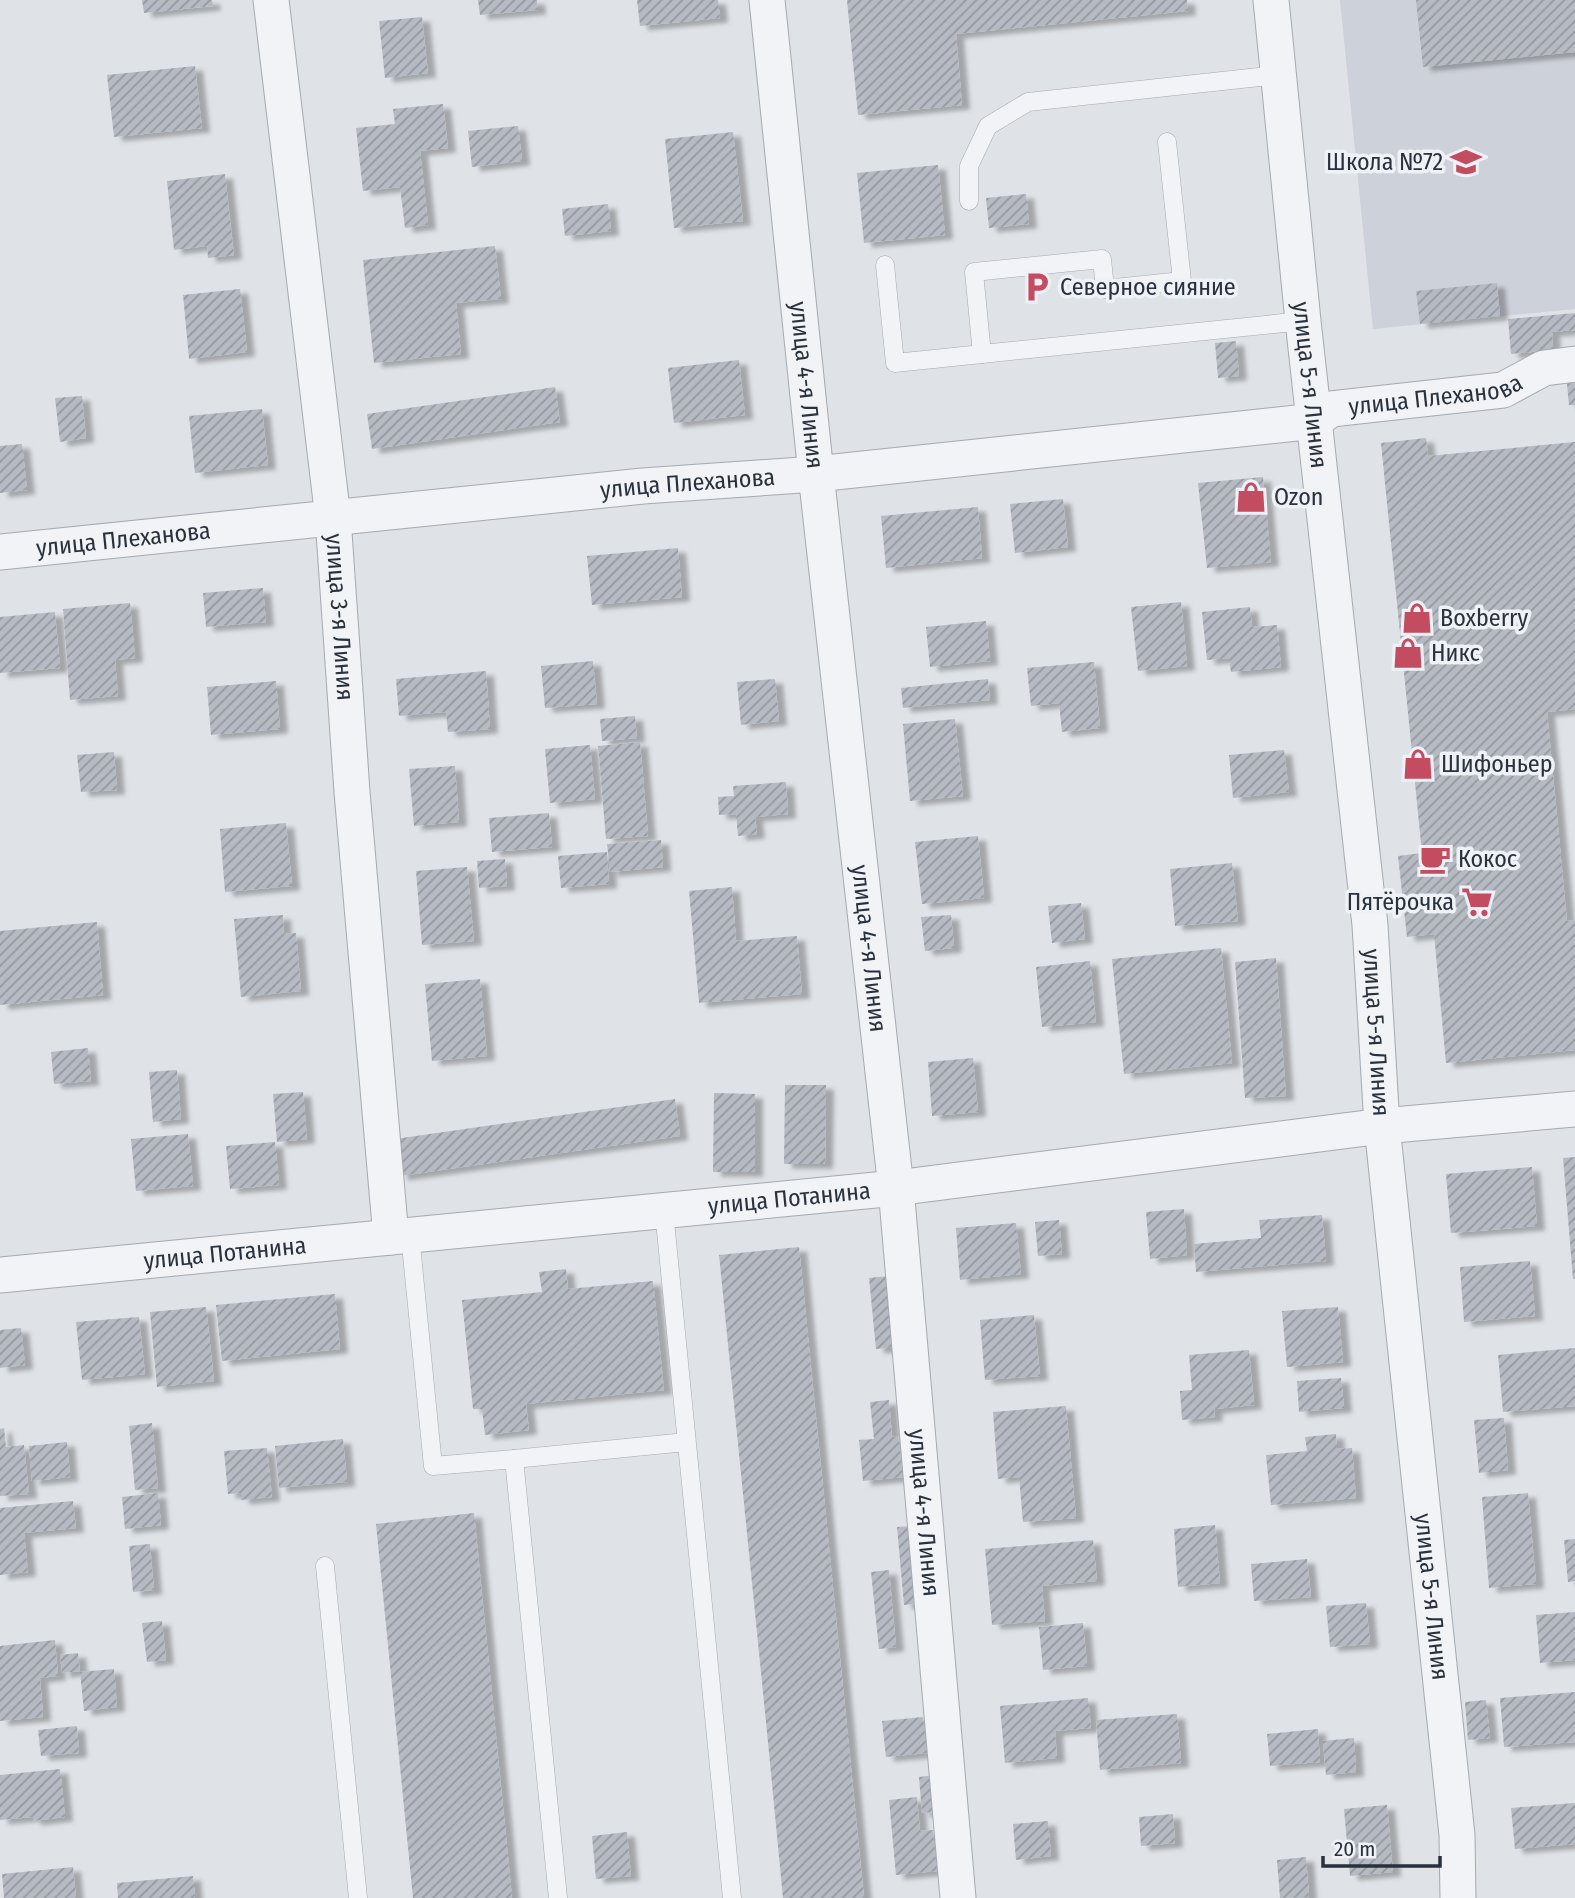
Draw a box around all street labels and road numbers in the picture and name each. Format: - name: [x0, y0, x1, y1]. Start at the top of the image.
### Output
- street label: улица 4-я Линия: [784, 300, 829, 470]
- street label: улица 5-я Линия: [1287, 300, 1333, 470]
- street label: улица Плеханова: [1347, 368, 1527, 421]
- street label: улица Плеханова: [599, 463, 776, 504]
- street label: улица Плеханова: [35, 516, 212, 562]
- street label: улица 3-я Линия: [320, 533, 360, 701]
- street label: улица 4-я Линия: [846, 863, 892, 1034]
- street label: улица 5-я Линия: [1357, 948, 1395, 1117]
- street label: улица Потанина: [707, 1177, 872, 1220]
- street label: улица Потанина: [142, 1231, 308, 1275]
- street label: улица 4-я Линия: [903, 1428, 946, 1598]
- street label: улица 5-я Линия: [1409, 1512, 1455, 1681]

